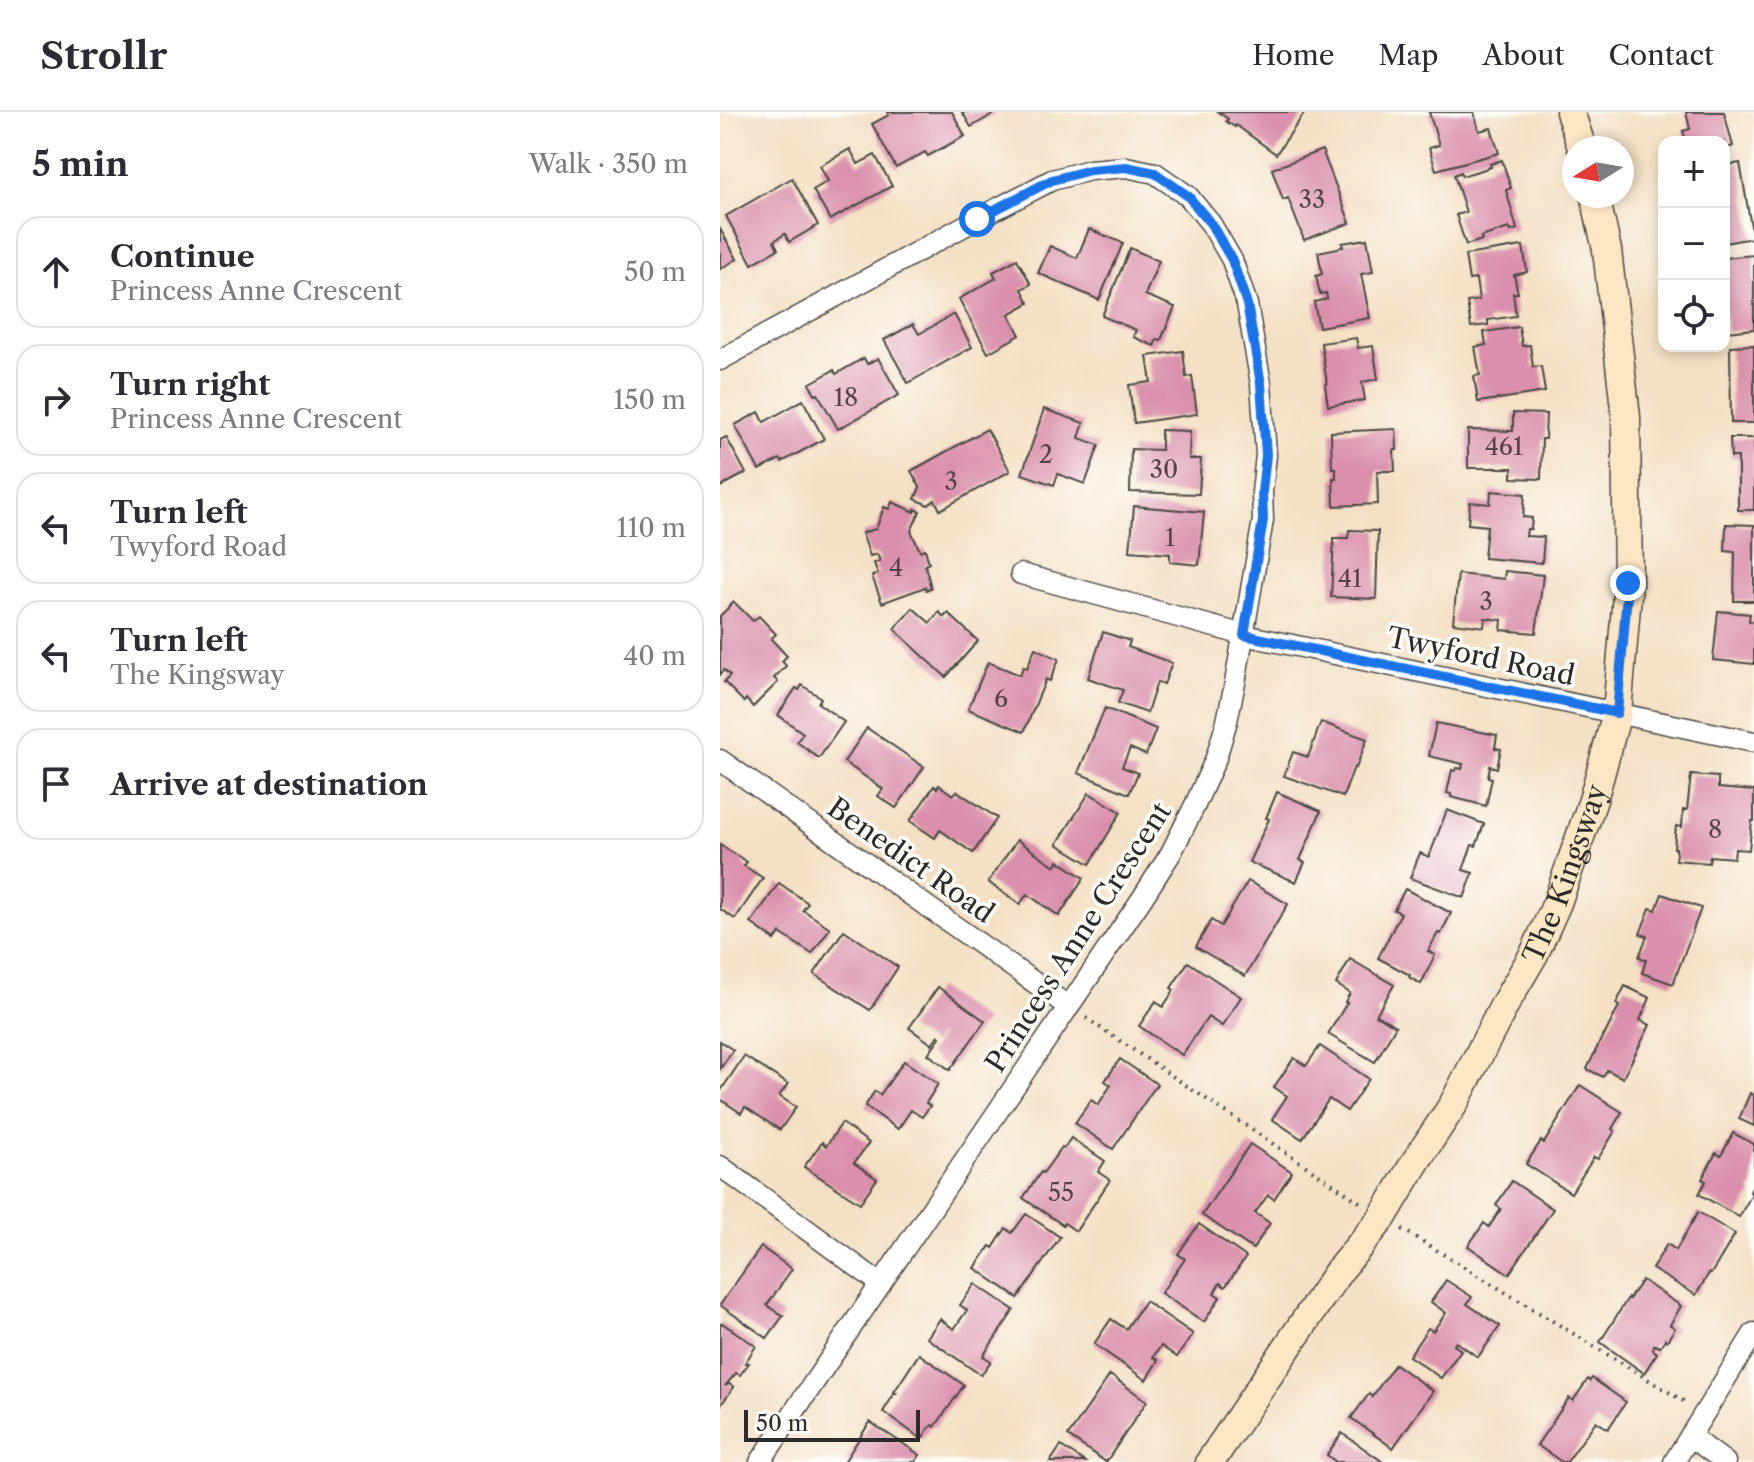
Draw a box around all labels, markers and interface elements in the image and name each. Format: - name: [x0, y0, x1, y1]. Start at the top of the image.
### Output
- text: Strollr: [40, 32, 167, 79]
- text: Home: [1252, 38, 1334, 72]
- text: Map: [1378, 38, 1438, 72]
- text: About: [1482, 38, 1564, 72]
- text: Contact: [1608, 38, 1714, 72]
- north arrow: [1562, 136, 1634, 208]
- map controls: [1658, 136, 1730, 352]
- button: +: [1658, 136, 1730, 208]
- text: 5 min: [32, 143, 129, 185]
- text: Walk · 350 m: [529, 148, 688, 180]
- house number: 33: [1299, 185, 1325, 214]
- route start: [959, 201, 995, 237]
- button: −: [1658, 208, 1730, 280]
- text: Continue: [110, 238, 255, 275]
- icon: ahead: [34, 250, 78, 294]
- text: 50 m: [624, 256, 686, 288]
- text: Princess Anne Crescent: [110, 275, 403, 307]
- button: locate: [1658, 280, 1730, 352]
- text: Turn right: [110, 366, 270, 403]
- icon: right: [34, 378, 78, 422]
- house number: 18: [834, 383, 858, 412]
- text: 150 m: [613, 384, 686, 416]
- text: Princess Anne Crescent: [110, 403, 403, 435]
- house number: 461: [1485, 432, 1523, 461]
- house number: 2: [1039, 440, 1053, 469]
- house number: 30: [1150, 455, 1178, 484]
- house number: 3: [944, 467, 958, 496]
- text: Turn left: [110, 494, 247, 531]
- icon: left: [34, 506, 78, 550]
- text: 110 m: [617, 512, 686, 544]
- house number: 1: [1165, 523, 1175, 552]
- text: Twyford Road: [110, 531, 287, 563]
- house number: 4: [889, 553, 903, 582]
- house number: 41: [1338, 564, 1362, 593]
- route end: [1610, 565, 1646, 601]
- house number: 3: [1479, 587, 1493, 616]
- street label: Twyford Road: [1384, 620, 1578, 692]
- text: Turn left: [110, 622, 247, 659]
- icon: left: [34, 634, 78, 678]
- text: 40 m: [623, 640, 686, 672]
- text: The Kingsway: [110, 659, 285, 691]
- house number: 6: [994, 684, 1008, 713]
- icon: arrive: [34, 762, 78, 806]
- text: Arrive at destination: [110, 766, 428, 803]
- street label: The Kingsway: [1515, 780, 1614, 968]
- street label: Benedict Road: [821, 790, 1001, 930]
- street label: Princess Anne Crescent: [978, 796, 1178, 1078]
- house number: 8: [1708, 815, 1722, 844]
- house number: 55: [1048, 1178, 1074, 1207]
- scale bar: [744, 1406, 920, 1442]
- text: 50 m: [756, 1410, 808, 1437]

